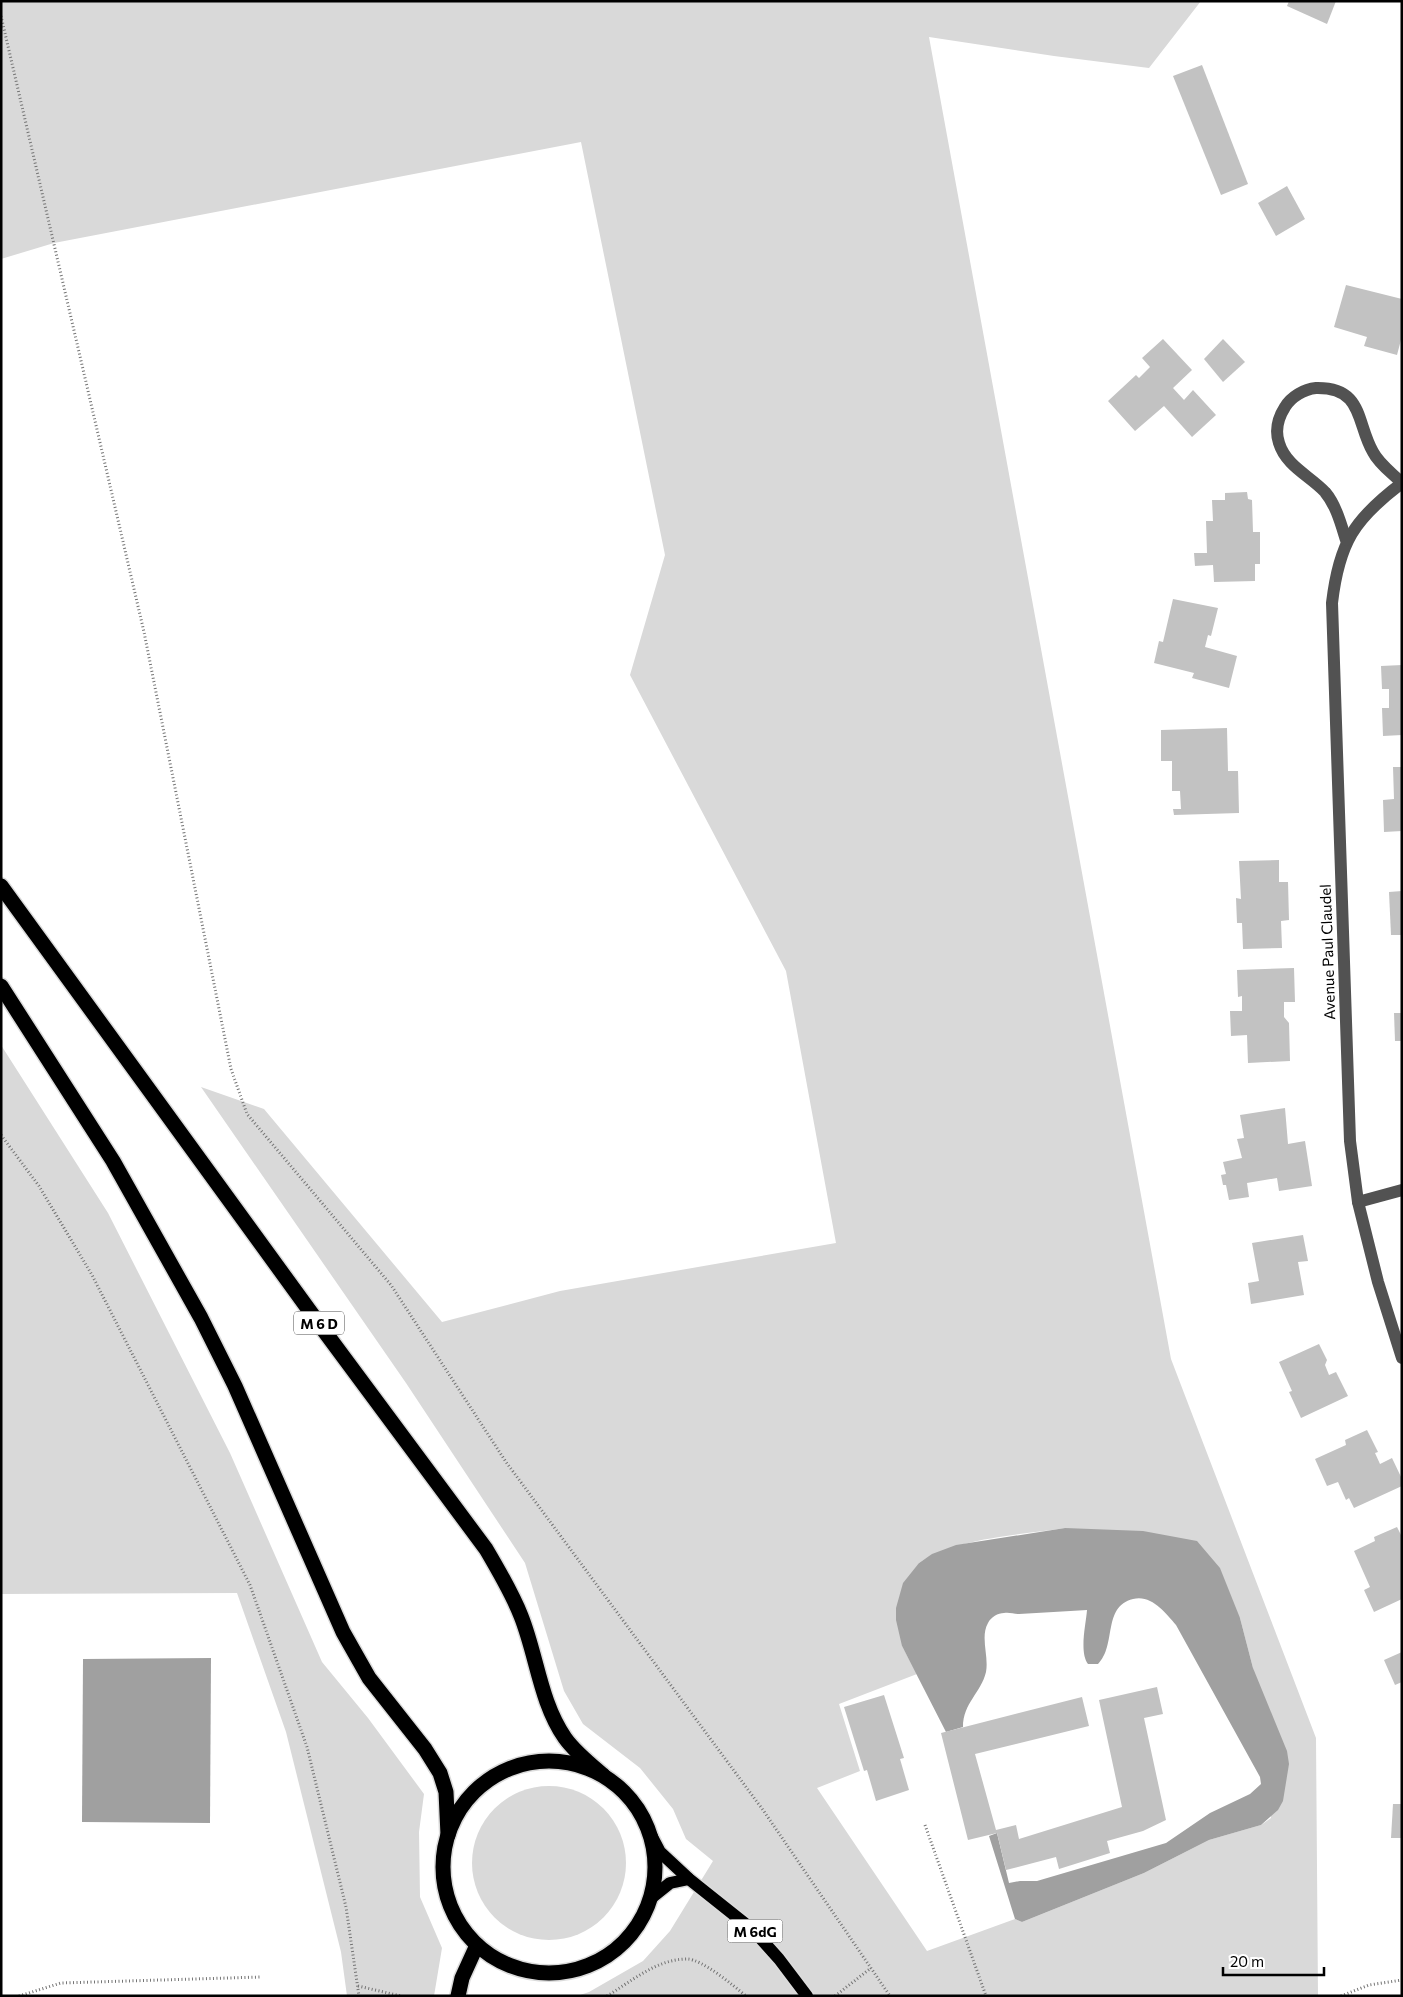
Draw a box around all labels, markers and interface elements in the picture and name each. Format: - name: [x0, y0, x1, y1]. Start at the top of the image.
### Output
- street label: Avenue Paul Claudel: [1316, 884, 1338, 1020]
- road number: M 6 D: [294, 1312, 344, 1335]
- road number: M 6dG: [728, 1920, 782, 1942]
- scale bar: [1223, 1944, 1324, 1976]
- text: 20 m: [1230, 1952, 1264, 1970]

